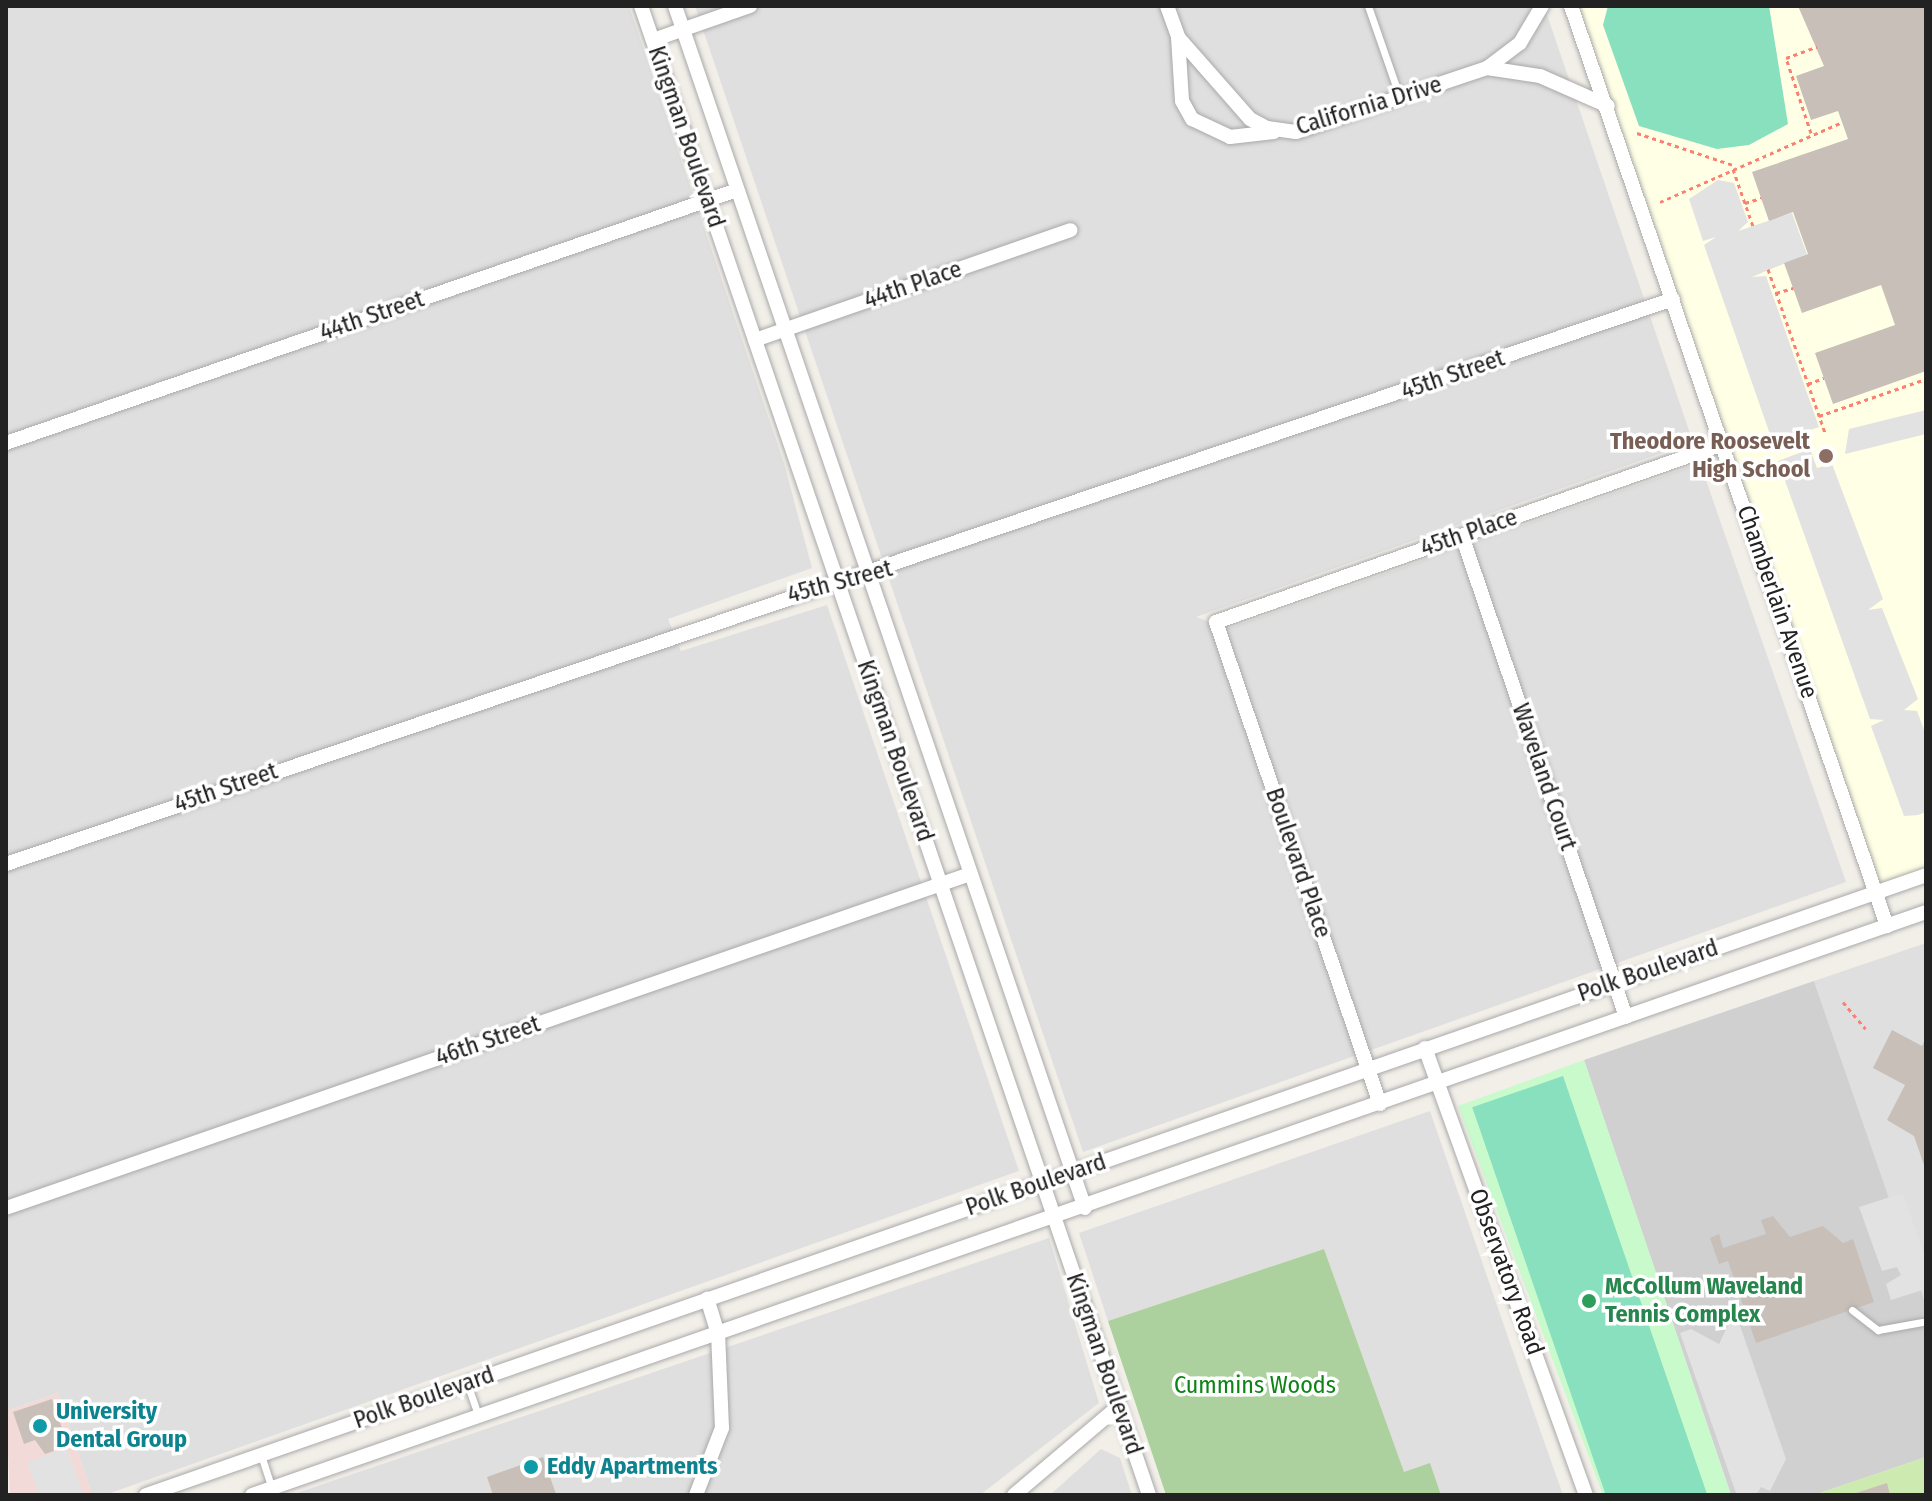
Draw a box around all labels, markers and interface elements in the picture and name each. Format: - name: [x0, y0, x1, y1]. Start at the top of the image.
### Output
- street label: Kingman Boulevard: [641, 42, 731, 232]
- street label: California Drive: [1293, 70, 1445, 142]
- street label: 44th Place: [860, 255, 966, 315]
- street label: 44th Street: [316, 285, 428, 347]
- street label: 45th Street: [1398, 344, 1508, 406]
- place label: Theodore Roosevelt High School: [1610, 428, 1810, 484]
- marker: Theodore Roosevelt High School: [1817, 447, 1835, 465]
- street label: Chamberlain Avenue: [1730, 502, 1824, 702]
- street label: 45th Place: [1417, 503, 1521, 563]
- street label: 45th Street: [784, 554, 896, 610]
- street label: Kingman Boulevard: [850, 656, 940, 846]
- street label: Waveland Court: [1505, 700, 1583, 854]
- street label: 45th Street: [171, 757, 281, 819]
- street label: Boulevard Place: [1259, 784, 1337, 942]
- street label: Polk Boulevard: [1574, 934, 1722, 1008]
- street label: 46th Street: [432, 1010, 544, 1072]
- street label: Polk Boulevard: [962, 1148, 1110, 1222]
- street label: Observatory Road: [1463, 1185, 1549, 1359]
- street label: Kingman Boulevard: [1059, 1269, 1149, 1459]
- place label: McCollum Waveland Tennis Complex: [1605, 1273, 1803, 1329]
- marker: McCollum Waveland Tennis Complex: [1580, 1292, 1598, 1310]
- street label: Polk Boulevard: [350, 1361, 498, 1435]
- park label: Cummins Woods: [1174, 1372, 1336, 1400]
- place label: University Dental Group: [56, 1398, 187, 1454]
- marker: University Dental Group: [31, 1417, 49, 1435]
- place label: Eddy Apartments: [547, 1453, 718, 1481]
- marker: Eddy Apartments: [522, 1458, 540, 1476]

